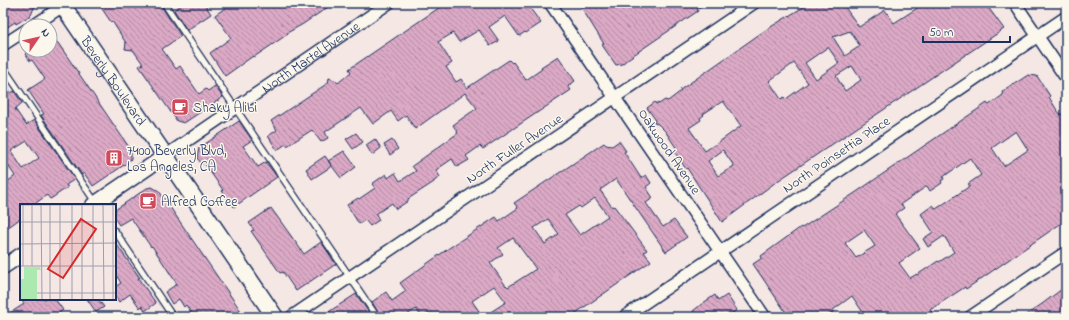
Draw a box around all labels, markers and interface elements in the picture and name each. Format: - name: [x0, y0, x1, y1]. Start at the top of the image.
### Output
- street label: North Martel Avenue: [258, 16, 365, 99]
- north arrow: [18, 18, 58, 58]
- scale bar: [923, 18, 1010, 44]
- text: 50 m: [929, 24, 953, 42]
- text: N: [37, 25, 54, 41]
- street label: Beverly Boulevard: [74, 32, 151, 131]
- cafe icon: Shaky Alibi: [170, 97, 190, 117]
- place label: Shaky Alibi: [193, 98, 257, 120]
- street label: Oakwood Avenue: [632, 105, 706, 200]
- street label: North Fuller Avenue: [462, 109, 568, 189]
- street label: North Poinsettia Place: [779, 111, 896, 199]
- place label: 7400 Beverly Blvd, Los Angeles, CA: [127, 141, 227, 179]
- building icon: 7400 Beverly Blvd, Los Angeles, CA: [104, 148, 124, 168]
- cafe icon: Alfred Coffee: [138, 191, 158, 211]
- place label: Alfred Coffee: [161, 192, 238, 213]
- inset map: [20, 204, 116, 300]

